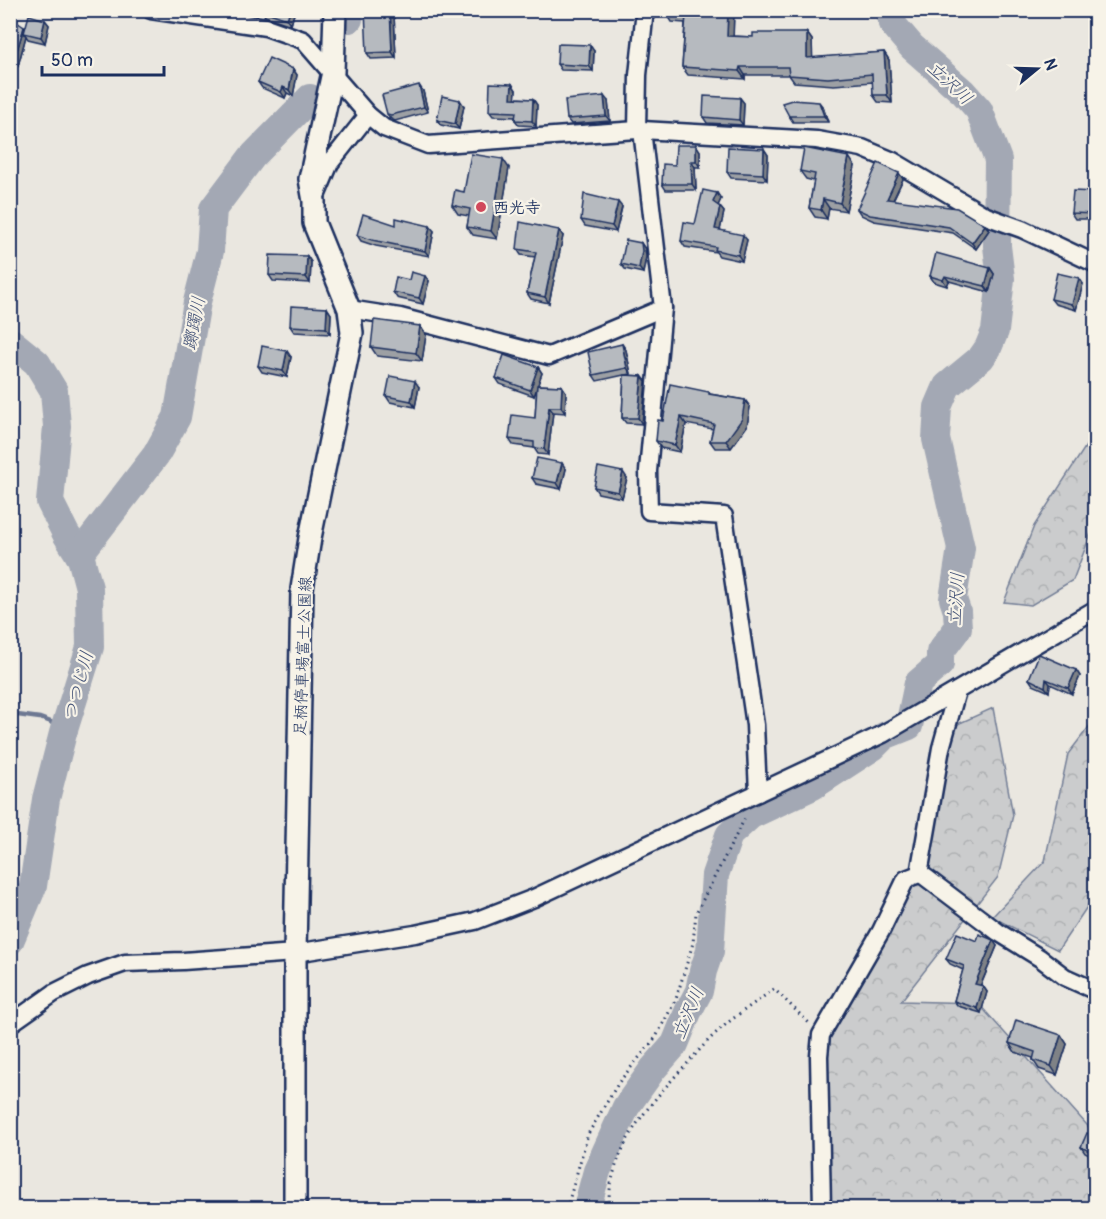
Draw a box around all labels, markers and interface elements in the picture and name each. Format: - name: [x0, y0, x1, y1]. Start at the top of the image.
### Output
- scale bar: [42, 39, 164, 77]
- north arrow: [1007, 39, 1067, 99]
- text: 50 m: [51, 49, 93, 72]
- text: N: [1039, 56, 1062, 73]
- water label: 立沢川: [922, 57, 977, 110]
- place label: 西光寺: [493, 198, 541, 218]
- marker: 西光寺: [474, 200, 488, 214]
- water label: 躑躅川: [178, 294, 211, 352]
- water label: 立沢川: [943, 571, 970, 627]
- street label: 足柄停車場富士公園線: [290, 576, 316, 736]
- water label: つつじ川: [58, 648, 99, 724]
- water label: 立沢川: [667, 984, 710, 1043]

